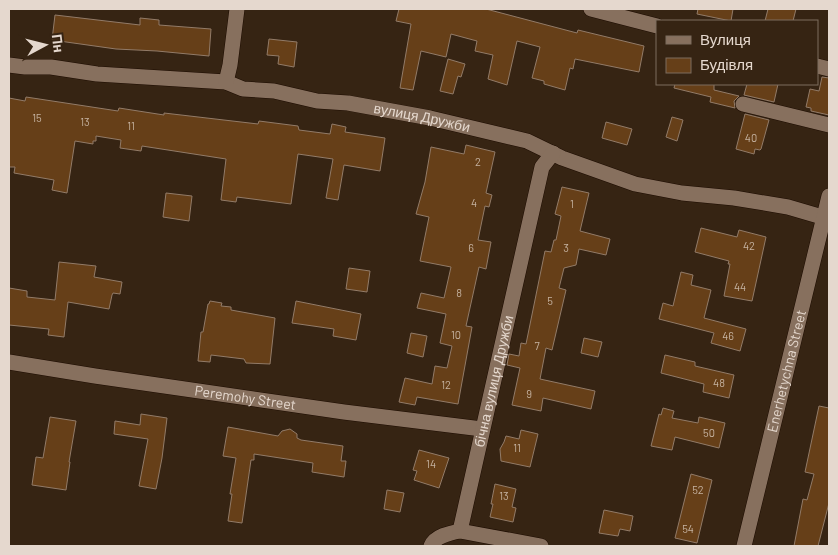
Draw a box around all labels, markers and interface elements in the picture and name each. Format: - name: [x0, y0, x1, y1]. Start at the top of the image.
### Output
- north arrow: [20, 20, 70, 70]
- legend: [656, 20, 818, 85]
- text: Вулиця: [700, 30, 751, 48]
- text: Пн: [49, 33, 68, 54]
- text: Будівля: [700, 55, 753, 73]
- street label: вулиця Дружби: [373, 99, 472, 135]
- house number: 15: [32, 111, 42, 124]
- house number: 13: [80, 115, 90, 128]
- house number: 11: [127, 119, 135, 132]
- house number: 40: [745, 131, 757, 144]
- house number: 2: [475, 155, 481, 168]
- house number: 4: [471, 196, 477, 209]
- house number: 1: [570, 197, 574, 210]
- house number: 42: [743, 239, 755, 252]
- house number: 6: [468, 241, 474, 254]
- house number: 3: [563, 241, 569, 254]
- house number: 44: [734, 280, 746, 293]
- house number: 8: [456, 286, 462, 299]
- house number: 5: [547, 294, 553, 307]
- street label: Enerhetychna Street: [763, 308, 809, 434]
- street label: бічна вулиця Дружби: [470, 313, 516, 449]
- house number: 10: [451, 328, 461, 341]
- house number: 46: [722, 329, 734, 342]
- house number: 7: [534, 339, 540, 352]
- house number: 48: [713, 376, 725, 389]
- house number: 12: [441, 378, 451, 391]
- street label: Peremohy Street: [194, 382, 297, 413]
- house number: 9: [526, 387, 532, 400]
- house number: 50: [703, 426, 715, 439]
- house number: 11: [513, 441, 521, 454]
- house number: 14: [426, 457, 436, 470]
- house number: 52: [692, 483, 704, 496]
- house number: 13: [499, 489, 509, 502]
- house number: 54: [682, 522, 694, 535]

